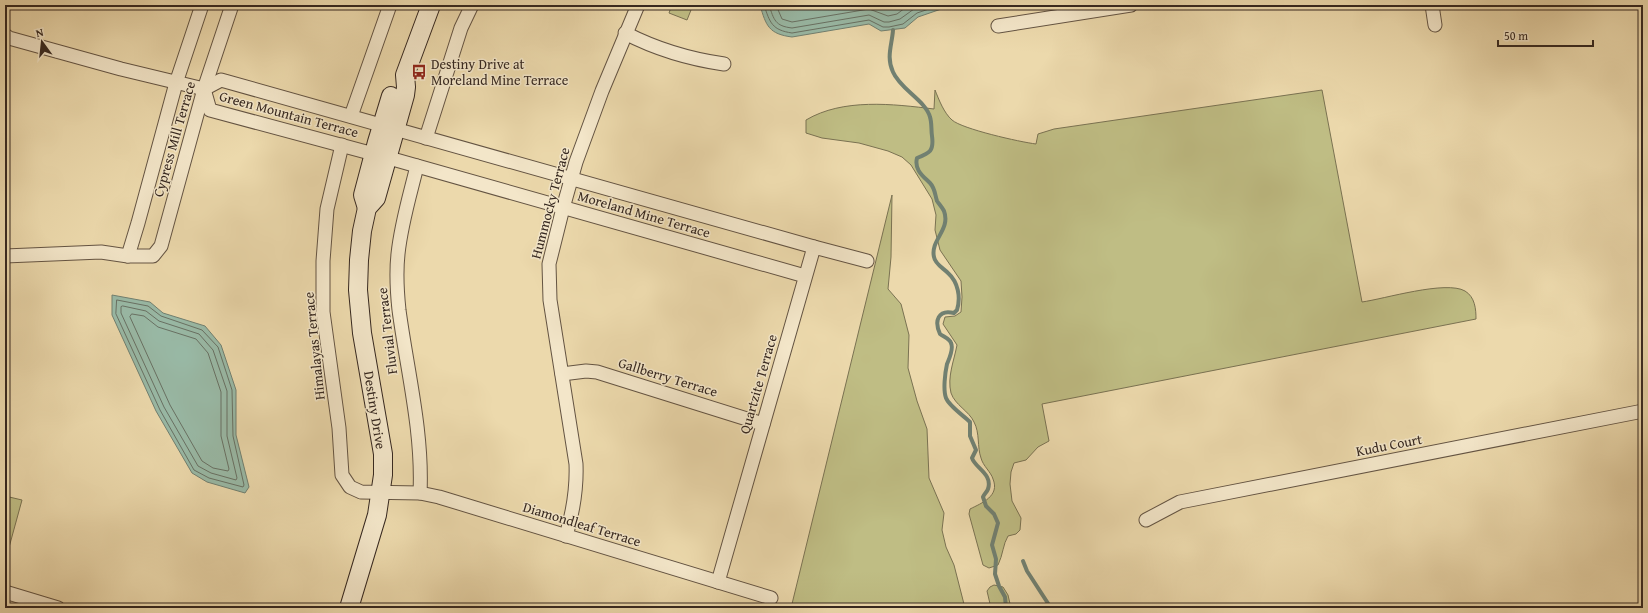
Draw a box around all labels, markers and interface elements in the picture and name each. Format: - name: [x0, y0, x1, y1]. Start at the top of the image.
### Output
- north arrow: [22, 22, 62, 62]
- scale bar: [1498, 22, 1593, 48]
- text: N: [34, 23, 46, 41]
- text: 50 m: [1504, 27, 1528, 44]
- place label: Destiny Drive at Moreland Mine Terrace: [431, 54, 569, 90]
- bus stop icon: Destiny Drive at Moreland Mine Terrace: [410, 63, 428, 81]
- street label: Cypress Mill Terrace: [148, 78, 200, 199]
- street label: Green Mountain Terrace: [217, 86, 361, 142]
- street label: Hummocky Terrace: [525, 145, 575, 261]
- street label: Moreland Mine Terrace: [575, 185, 713, 243]
- street label: Fluvial Terrace: [372, 286, 402, 376]
- street label: Himalayas Terrace: [298, 291, 330, 401]
- street label: Quartzite Terrace: [734, 331, 782, 436]
- street label: Gallberry Terrace: [616, 352, 720, 402]
- street label: Destiny Drive: [359, 369, 391, 451]
- street label: Kudu Court: [1354, 429, 1424, 461]
- street label: Diamondleaf Terrace: [521, 497, 644, 552]

